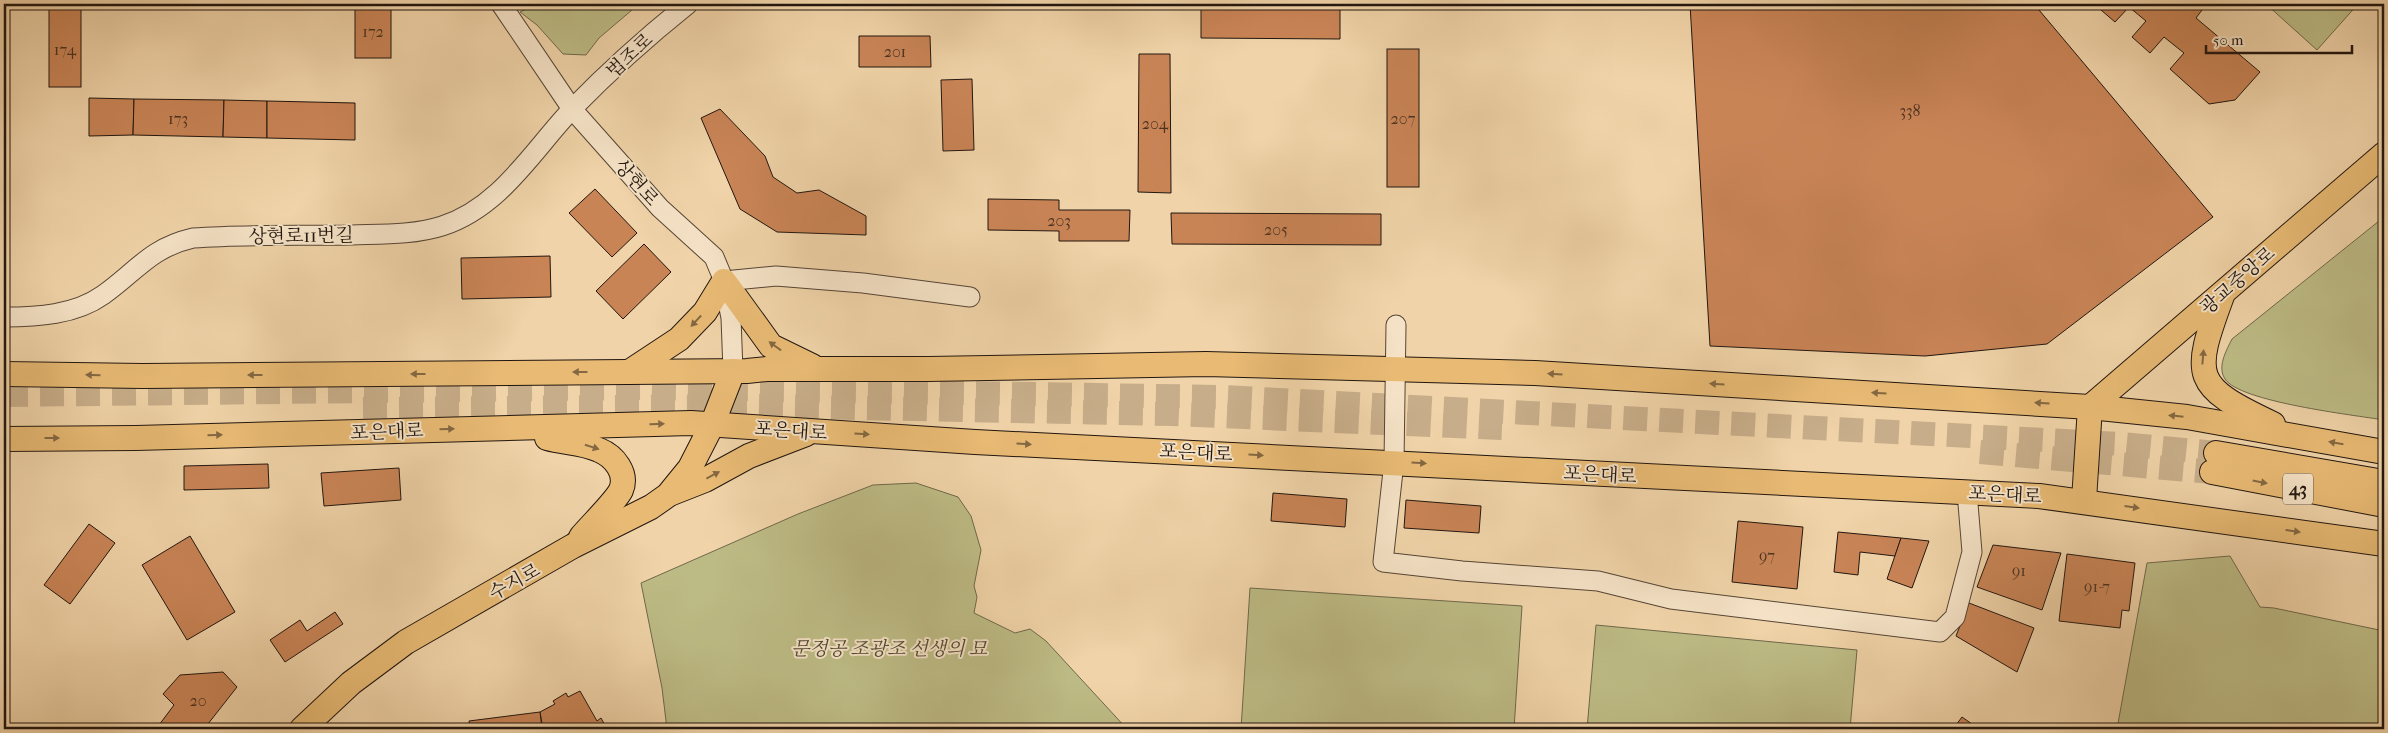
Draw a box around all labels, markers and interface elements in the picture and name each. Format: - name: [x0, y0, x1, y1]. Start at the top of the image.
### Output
- house number: 172: [362, 22, 384, 41]
- scale bar: [2206, 22, 2352, 54]
- street label: 법조로: [602, 29, 657, 83]
- text: 50 m: [2213, 31, 2244, 49]
- house number: 174: [54, 40, 77, 59]
- house number: 201: [884, 42, 906, 61]
- house number: 338: [1899, 101, 1921, 120]
- house number: 173: [168, 109, 188, 128]
- house number: 207: [1391, 109, 1416, 128]
- house number: 204: [1142, 114, 1169, 133]
- street label: 상현로: [610, 155, 663, 210]
- house number: 203: [1047, 211, 1071, 230]
- house number: 205: [1264, 220, 1288, 239]
- street label: 상현로11번길: [248, 224, 354, 248]
- street label: 광교중앙로: [2196, 242, 2280, 319]
- one-way arrow: [690, 315, 702, 327]
- one-way arrow: [768, 341, 782, 351]
- one-way arrow: [2199, 349, 2207, 365]
- one-way arrow: [572, 369, 588, 377]
- one-way arrow: [409, 370, 425, 378]
- one-way arrow: [1547, 370, 1563, 378]
- one-way arrow: [84, 371, 100, 379]
- one-way arrow: [247, 371, 263, 379]
- one-way arrow: [1709, 379, 1725, 387]
- one-way arrow: [1871, 389, 1887, 397]
- one-way arrow: [2033, 399, 2049, 407]
- one-way arrow: [2168, 412, 2184, 420]
- street label: 포은대로: [754, 417, 828, 445]
- street label: 포은대로: [350, 420, 424, 444]
- one-way arrow: [649, 420, 665, 428]
- one-way arrow: [440, 425, 456, 433]
- one-way arrow: [207, 431, 223, 439]
- one-way arrow: [854, 431, 870, 439]
- one-way arrow: [45, 434, 61, 442]
- one-way arrow: [2328, 439, 2344, 447]
- one-way arrow: [1016, 440, 1032, 448]
- street label: 포은대로: [1159, 440, 1233, 466]
- one-way arrow: [585, 444, 600, 452]
- one-way arrow: [1249, 451, 1265, 459]
- one-way arrow: [1411, 460, 1427, 468]
- street label: 포은대로: [1563, 462, 1637, 488]
- one-way arrow: [706, 471, 720, 480]
- road number: 43: [2283, 474, 2313, 504]
- one-way arrow: [2252, 478, 2268, 486]
- street label: 포은대로: [1968, 482, 2042, 508]
- one-way arrow: [2124, 503, 2140, 511]
- one-way arrow: [2285, 527, 2301, 535]
- house number: 97: [1759, 546, 1775, 565]
- street label: 수지로: [485, 559, 544, 605]
- house number: 91: [2012, 561, 2026, 580]
- house number: 91-7: [2084, 577, 2110, 596]
- park label: 문정공 조광조 선생의 묘: [791, 638, 988, 660]
- house number: 20: [189, 691, 207, 710]

